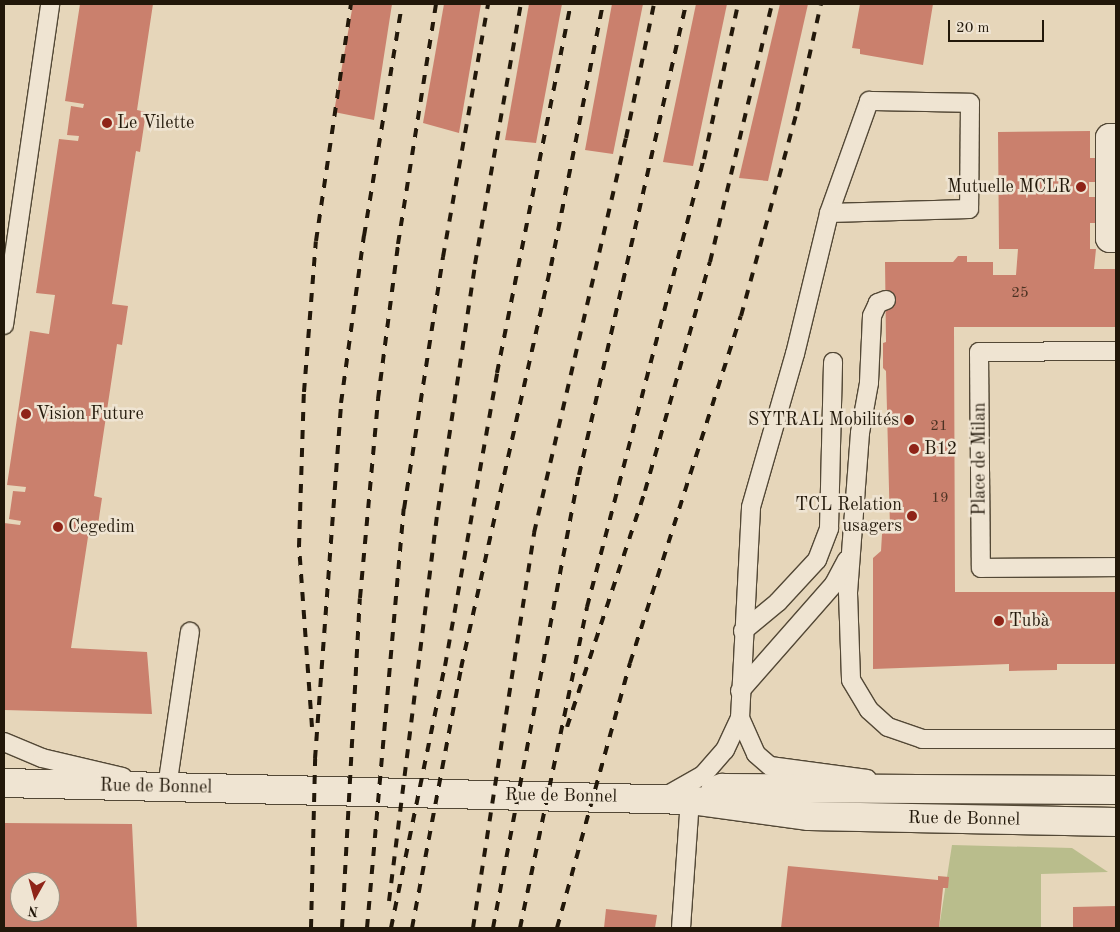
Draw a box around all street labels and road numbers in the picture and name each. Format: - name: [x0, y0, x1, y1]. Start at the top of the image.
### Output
- street label: Place de Milan: [969, 402, 991, 516]
- street label: Rue de Bonnel: [100, 775, 212, 799]
- street label: Rue de Bonnel: [505, 784, 617, 808]
- street label: Rue de Bonnel: [908, 807, 1020, 831]

